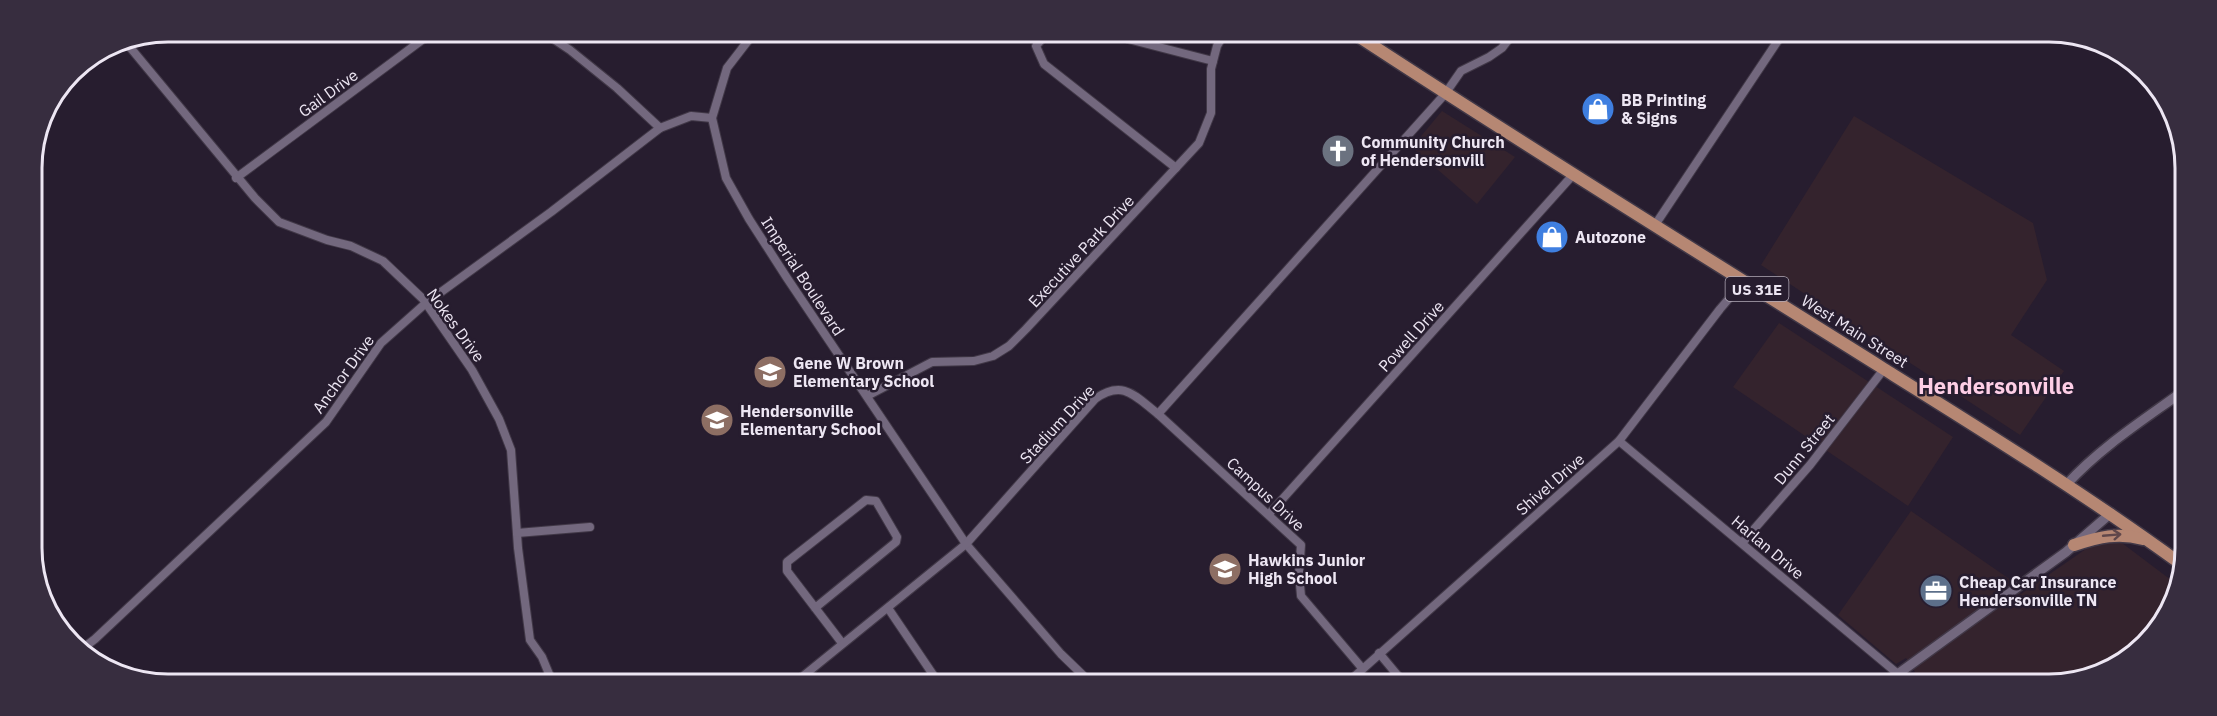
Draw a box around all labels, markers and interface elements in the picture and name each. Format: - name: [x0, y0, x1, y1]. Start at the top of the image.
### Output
- street label: Gail Drive: [294, 65, 362, 121]
- place label: BB Printing & Signs: [1621, 90, 1706, 128]
- shop icon: BB Printing & Signs: [1580, 91, 1616, 127]
- place label: Community Church of Hendersonvill: [1361, 132, 1505, 170]
- church icon: Community Church of Hendersonvill: [1320, 133, 1356, 169]
- street label: Executive Park Drive: [1024, 190, 1138, 311]
- street label: Imperial Boulevard: [757, 213, 849, 339]
- shop icon: Autozone: [1534, 219, 1570, 255]
- place label: Autozone: [1575, 227, 1646, 247]
- road number: US 31E: [1726, 277, 1788, 301]
- street label: Nokes Drive: [423, 284, 489, 366]
- street label: West Main Street: [1798, 290, 1912, 372]
- street label: Powell Drive: [1374, 296, 1448, 376]
- street label: Anchor Drive: [308, 331, 378, 417]
- place label: Gene W Brown Elementary School: [793, 353, 934, 391]
- school or university icon: Gene W Brown Elementary School: [752, 354, 788, 390]
- district label: Hendersonville: [1918, 371, 2074, 400]
- street label: Stadium Drive: [1015, 380, 1099, 468]
- place label: Hendersonville Elementary School: [740, 401, 881, 439]
- school or university icon: Hendersonville Elementary School: [699, 402, 735, 438]
- street label: Dunn Street: [1769, 409, 1839, 489]
- street label: Shivel Drive: [1512, 449, 1588, 519]
- street label: Campus Drive: [1223, 453, 1309, 535]
- street label: Harlan Drive: [1728, 511, 1809, 583]
- one-way arrow: [2102, 529, 2122, 540]
- place label: Hawkins Junior High School: [1248, 550, 1366, 588]
- school or university icon: Hawkins Junior High School: [1207, 551, 1243, 587]
- place label: Cheap Car Insurance Hendersonville TN: [1959, 572, 2116, 610]
- office icon: Cheap Car Insurance Hendersonville TN: [1918, 573, 1954, 609]

